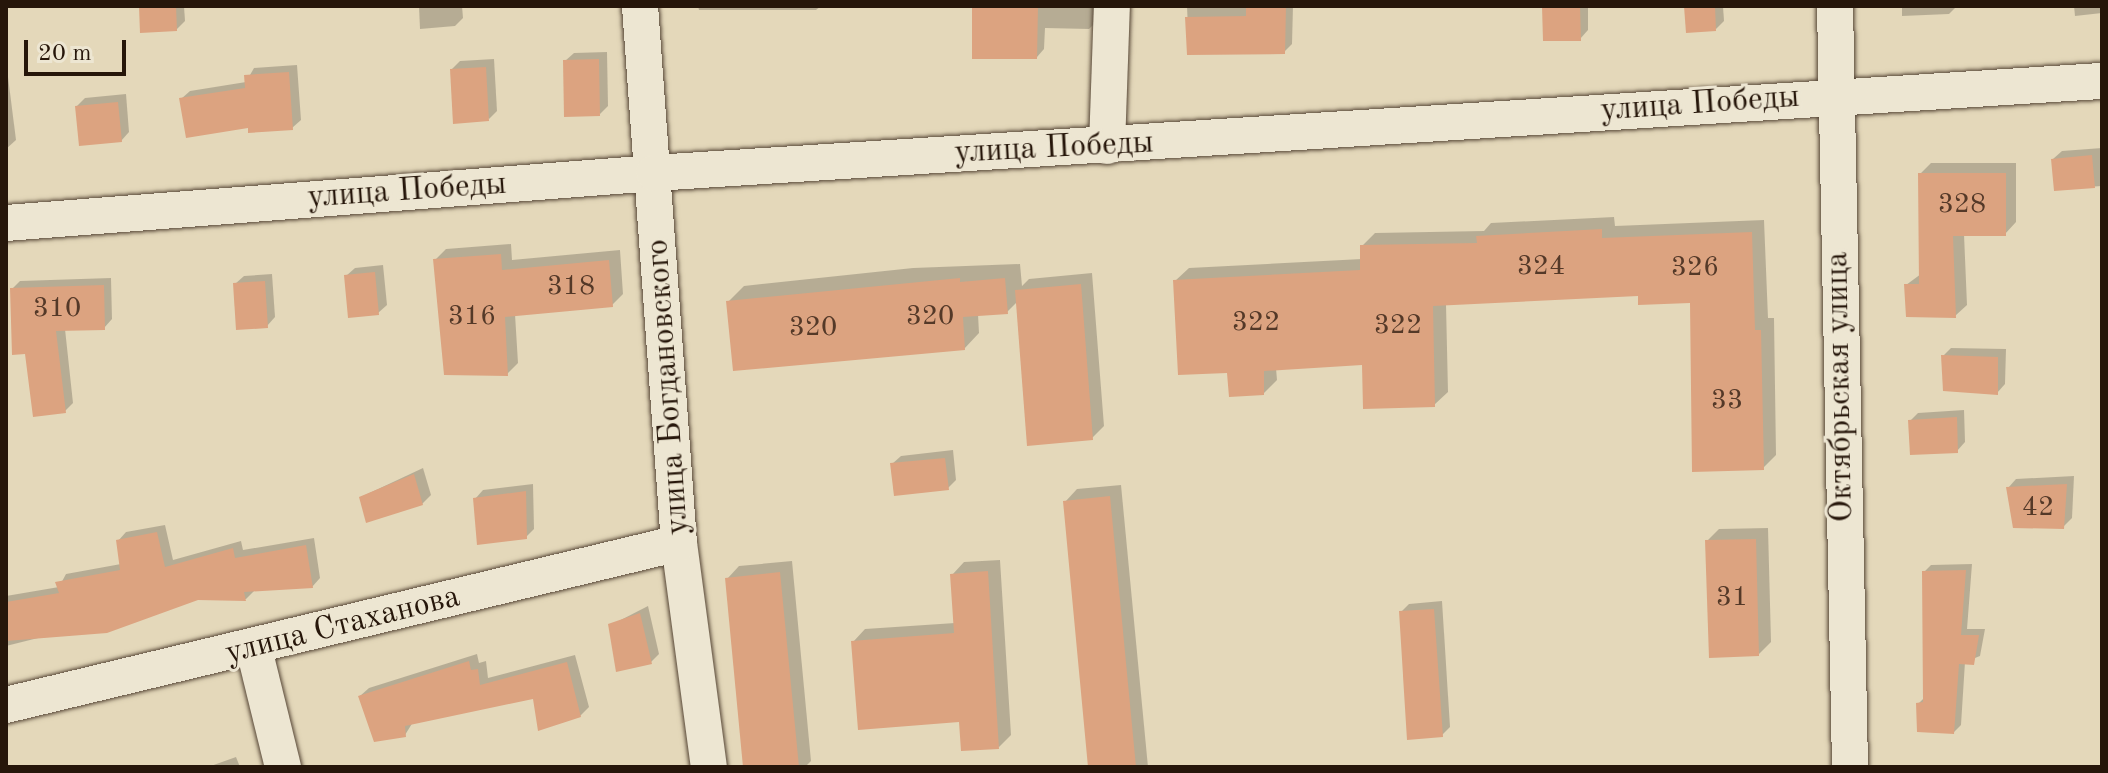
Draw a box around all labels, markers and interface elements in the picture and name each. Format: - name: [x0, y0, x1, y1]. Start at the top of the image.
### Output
- scale bar: [28, 24, 130, 74]
- text: 20 m: [38, 42, 92, 66]
- street label: улица Победы: [1599, 79, 1801, 131]
- street label: улица Победы: [953, 125, 1155, 173]
- street label: улица Победы: [306, 166, 508, 218]
- house number: 328: [1938, 188, 1986, 222]
- street label: улица Богдановского: [640, 238, 698, 536]
- house number: 324: [1517, 250, 1565, 284]
- house number: 326: [1671, 251, 1719, 285]
- street label: Октябрьская улица: [1819, 251, 1863, 523]
- house number: 318: [547, 270, 595, 304]
- house number: 310: [33, 292, 81, 326]
- house number: 316: [448, 300, 496, 334]
- house number: 320: [906, 300, 954, 334]
- house number: 322: [1232, 306, 1280, 340]
- house number: 322: [1374, 309, 1422, 343]
- house number: 320: [789, 311, 837, 345]
- house number: 33: [1711, 384, 1743, 418]
- house number: 42: [2022, 491, 2054, 525]
- street label: улица Стаханова: [222, 578, 464, 674]
- house number: 31: [1716, 581, 1748, 615]

